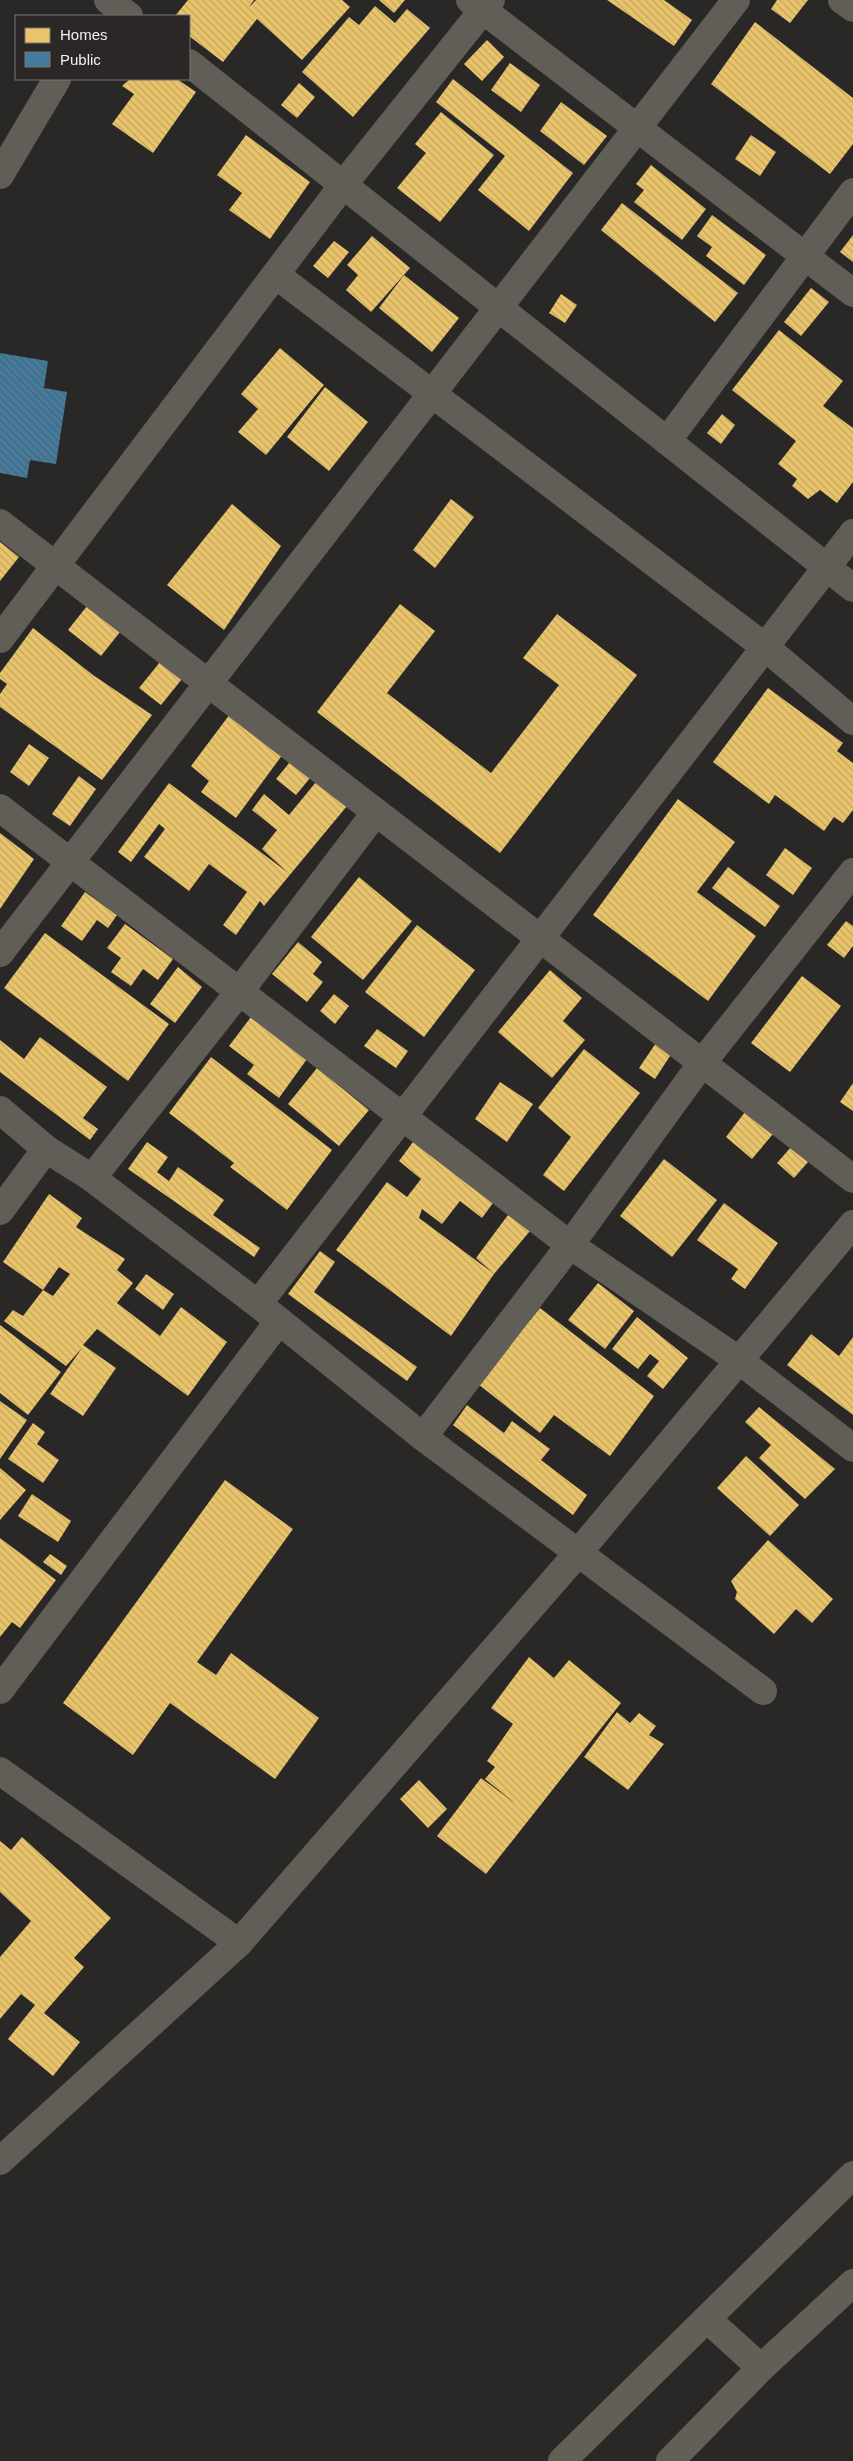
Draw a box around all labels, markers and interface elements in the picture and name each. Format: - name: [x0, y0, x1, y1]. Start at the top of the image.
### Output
- legend: [15, 15, 190, 80]
- text: Homes: [60, 26, 108, 43]
- text: Public: [60, 51, 101, 68]

